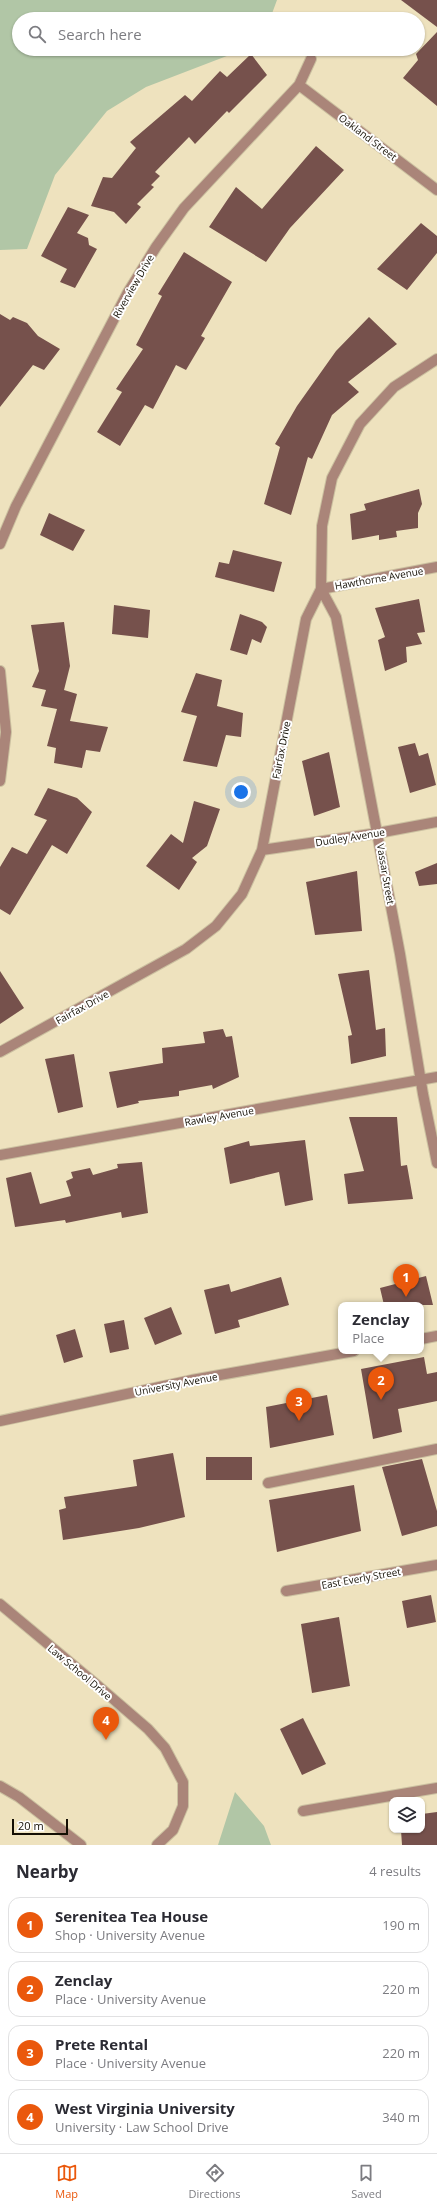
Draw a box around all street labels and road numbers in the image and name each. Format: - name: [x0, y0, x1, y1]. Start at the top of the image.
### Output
- street label: Oakland Street: [336, 111, 400, 164]
- street label: Riverview Drive: [109, 251, 157, 320]
- street label: Hawthorne Avenue: [334, 563, 425, 593]
- street label: Fairfax Drive: [269, 720, 294, 780]
- street label: Dudley Avenue: [314, 825, 386, 849]
- street label: Vassar Street: [374, 843, 398, 906]
- street label: Fairfax Drive: [53, 986, 111, 1027]
- street label: Rawley Avenue: [183, 1103, 255, 1129]
- street label: University Avenue: [133, 1369, 219, 1399]
- street label: East Everly Street: [320, 1564, 402, 1592]
- street label: Law School Drive: [45, 1641, 115, 1703]

